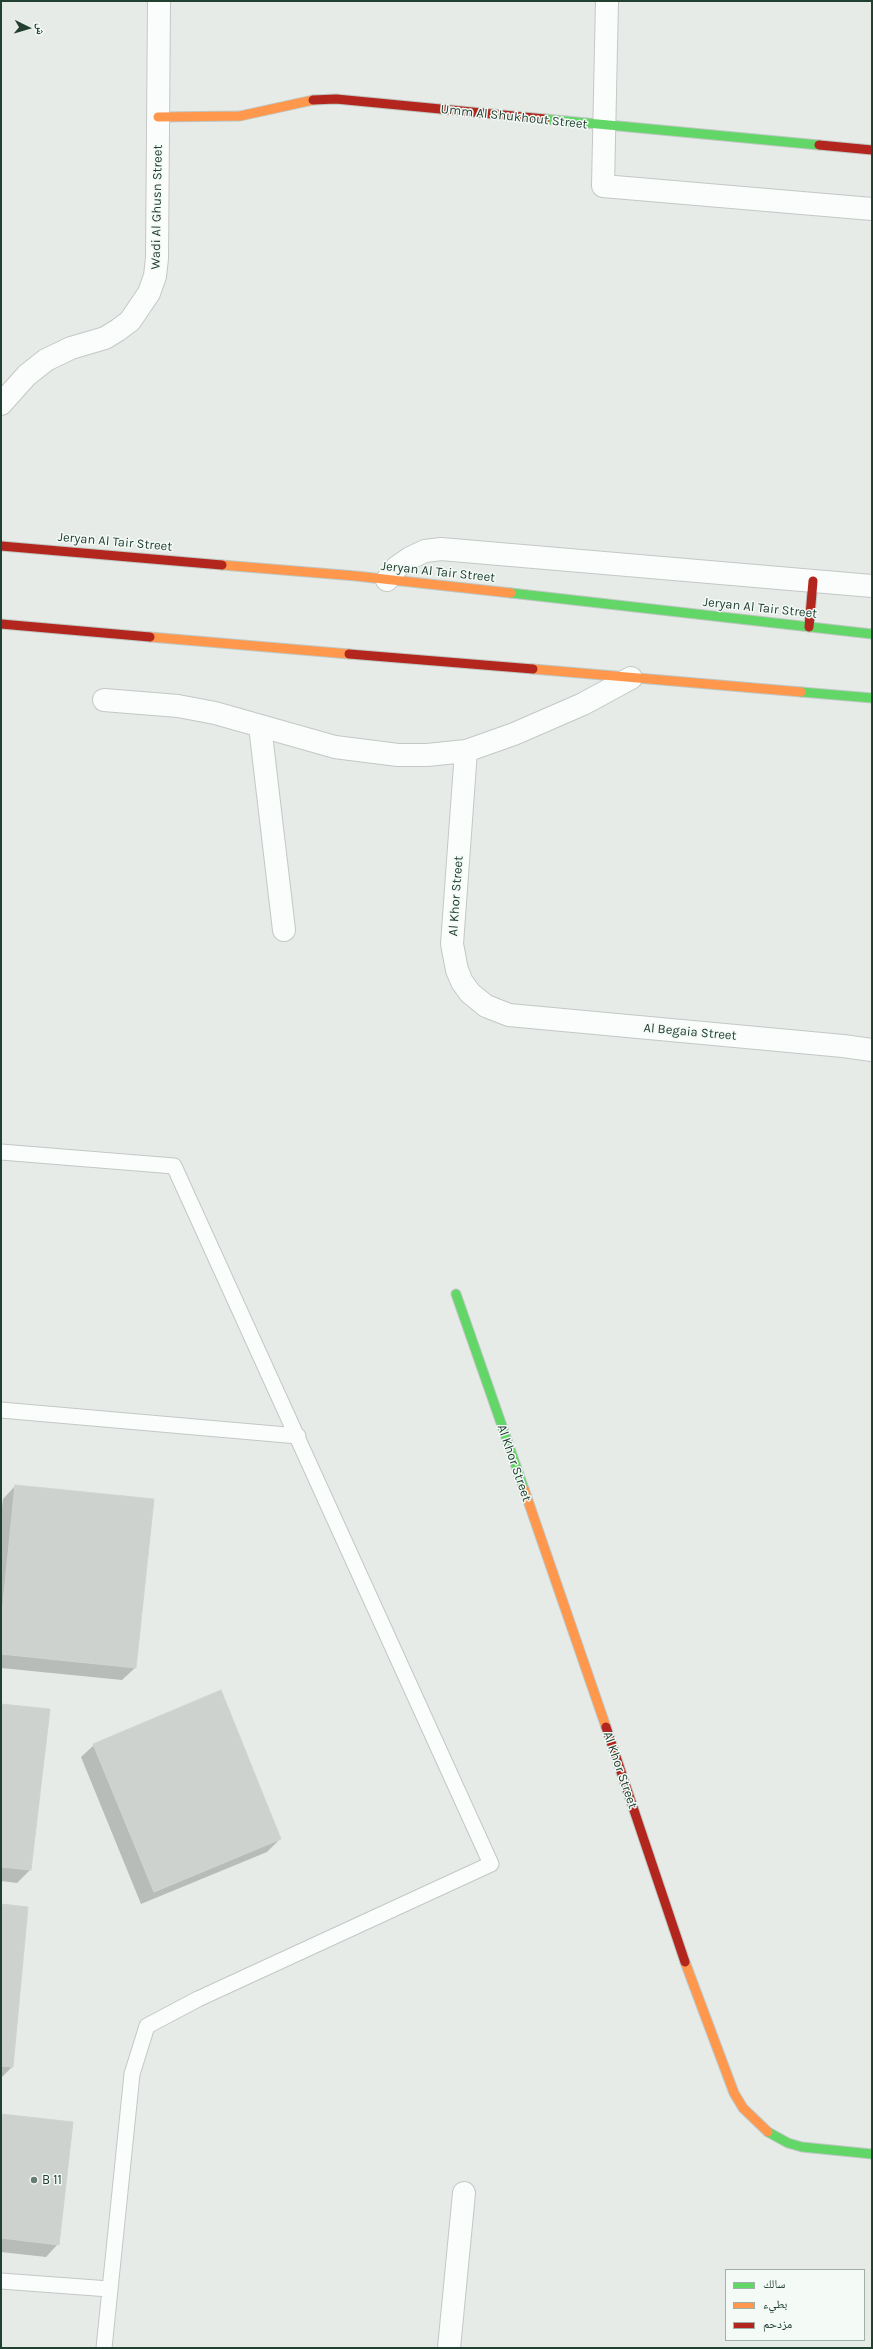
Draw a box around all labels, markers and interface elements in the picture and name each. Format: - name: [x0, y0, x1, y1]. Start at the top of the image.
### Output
- north arrow: [8, 8, 48, 48]
- text: ش: [33, 23, 47, 35]
- street label: Umm Al Shukhout Street: [440, 102, 588, 132]
- street label: Wadi Al Ghusn Street: [148, 144, 166, 270]
- street label: Jeryan Al Tair Street: [57, 529, 173, 555]
- street label: Jeryan Al Tair Street: [380, 558, 496, 586]
- street label: Jeryan Al Tair Street: [702, 594, 818, 622]
- street label: Al Khor Street: [445, 855, 467, 937]
- street label: Al Begaia Street: [643, 1020, 737, 1044]
- street label: Al Khor Street: [494, 1422, 534, 1504]
- street label: Al Khor Street: [600, 1729, 640, 1811]
- place label: B 11: [42, 2172, 62, 2188]
- marker: B 11: [29, 2175, 39, 2185]
- legend: [725, 2269, 865, 2341]
- text: سالك: [763, 2277, 785, 2291]
- text: بطيء: [763, 2297, 787, 2311]
- text: مزدحم: [763, 2317, 792, 2331]

